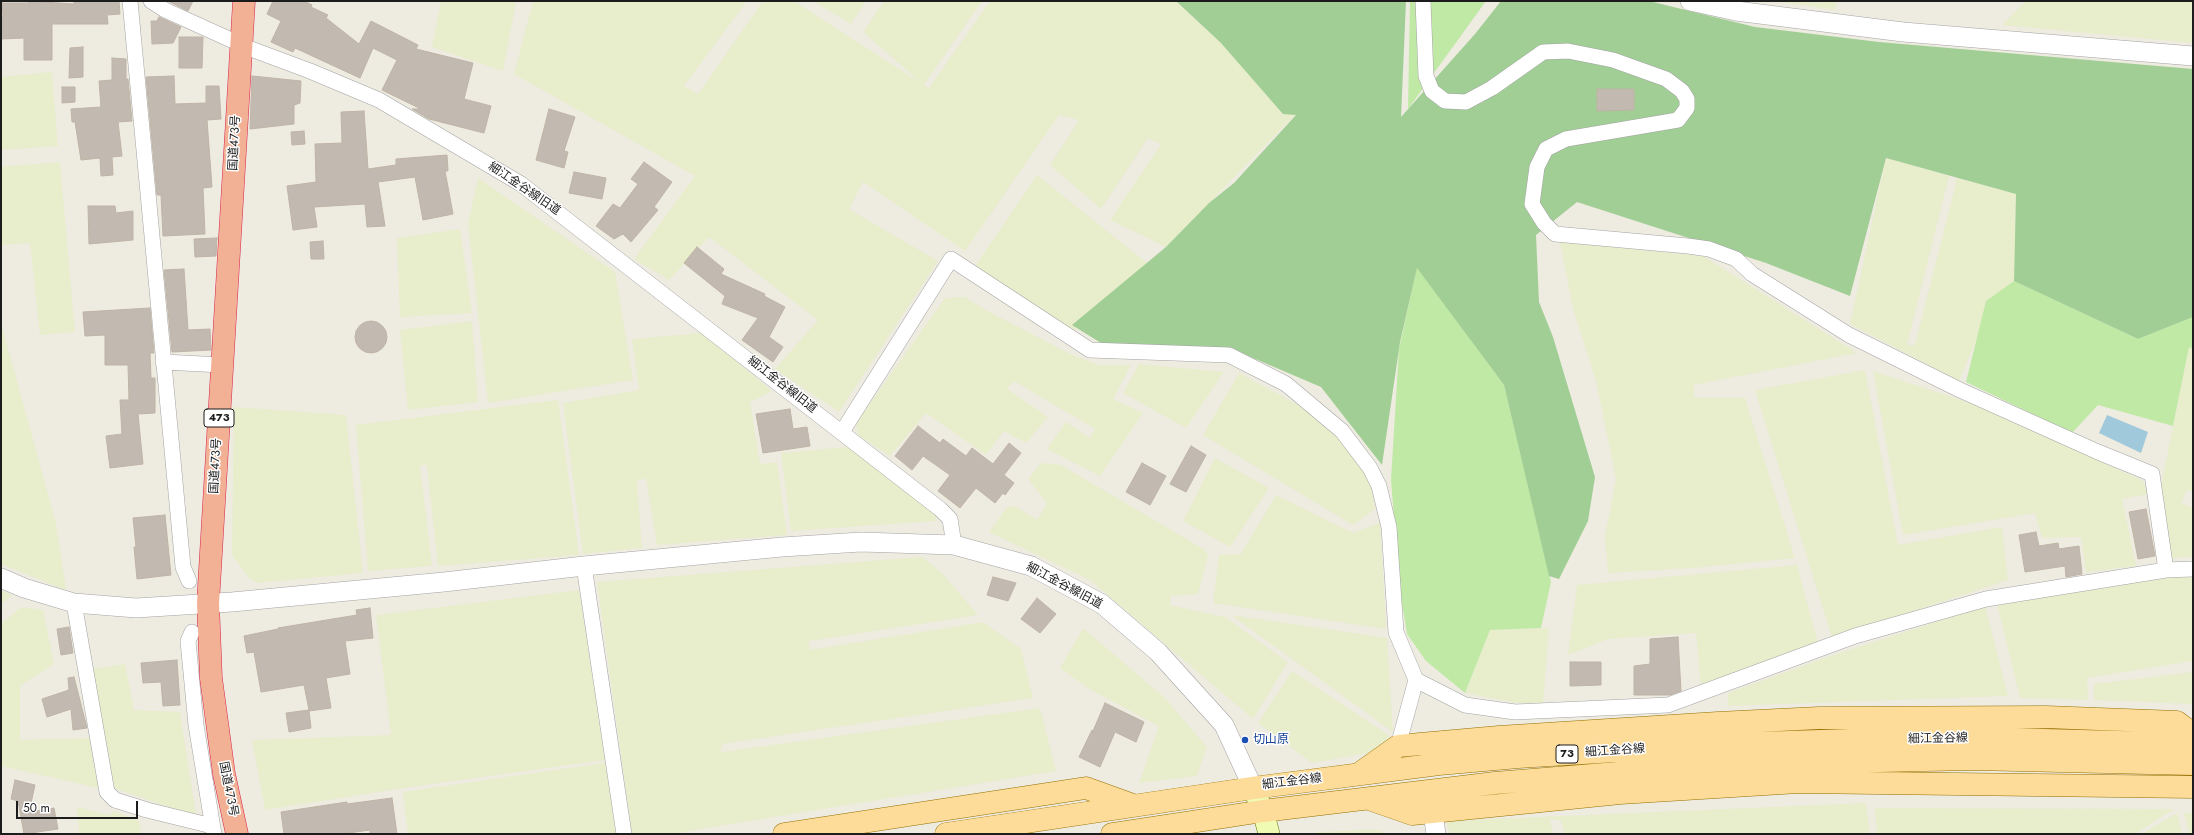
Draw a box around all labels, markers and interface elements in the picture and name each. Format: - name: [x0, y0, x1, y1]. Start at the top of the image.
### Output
- street label: 国道473号: [226, 115, 244, 171]
- street label: 細江金谷線旧道: [485, 160, 563, 218]
- street label: 細江金谷線旧道: [744, 353, 820, 417]
- road number: 473: [204, 409, 234, 427]
- street label: 国道473号: [207, 438, 225, 494]
- street label: 細江金谷線旧道: [1024, 560, 1104, 612]
- street label: 細江金谷線: [1908, 731, 1968, 747]
- place label: 切山原: [1253, 733, 1289, 747]
- marker: 切山原: [1240, 735, 1250, 745]
- street label: 細江金谷線: [1585, 742, 1645, 760]
- road number: 73: [1556, 745, 1578, 763]
- street label: 国道473号: [216, 760, 240, 818]
- street label: 細江金谷線: [1261, 771, 1323, 793]
- scale bar: [18, 793, 140, 819]
- text: 50 m: [23, 799, 50, 817]

